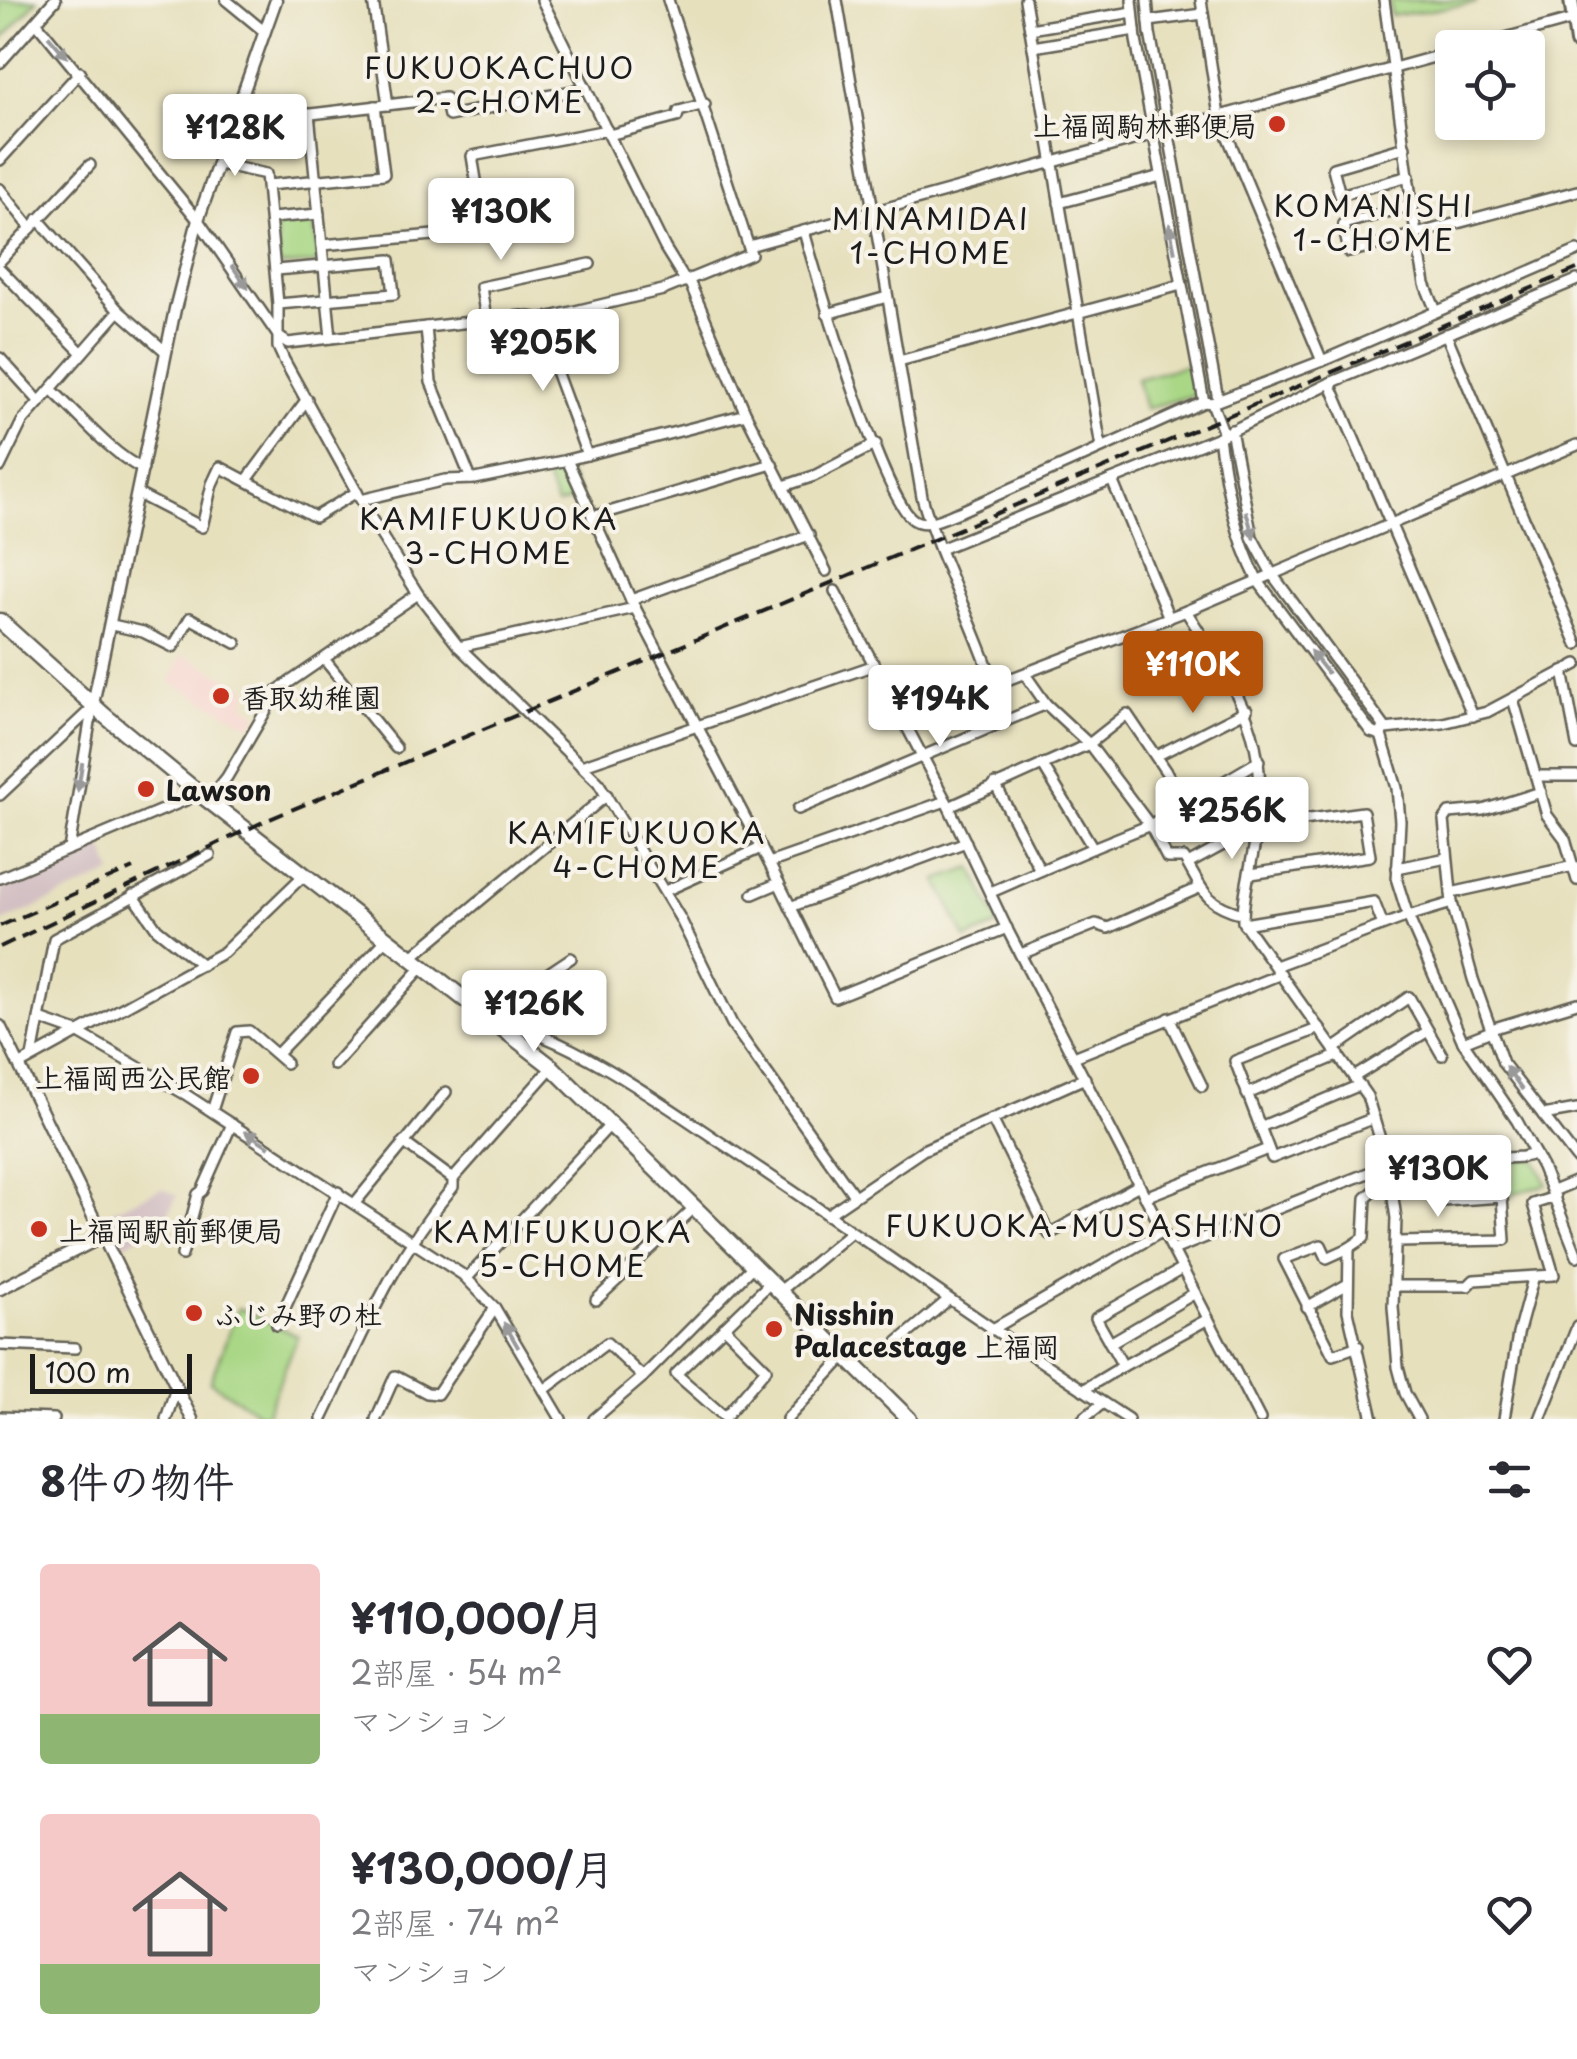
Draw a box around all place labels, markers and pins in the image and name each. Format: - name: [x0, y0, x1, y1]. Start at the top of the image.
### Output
- pin: ¥128K: [165, 94, 305, 179]
- place label: 上福岡駒林郵便局: [1033, 103, 1257, 146]
- marker: 上福岡駒林郵便局: [1266, 113, 1288, 135]
- pin: ¥130K: [431, 178, 571, 263]
- pin: ¥205K: [473, 309, 613, 394]
- pin: ¥110K: [1123, 631, 1263, 716]
- pin: ¥194K: [870, 665, 1010, 750]
- place label: 香取幼稚園: [241, 675, 381, 718]
- marker: 香取幼稚園: [210, 685, 232, 707]
- place label: Lawson: [166, 768, 271, 811]
- pin: ¥256K: [1162, 777, 1302, 862]
- marker: Lawson: [135, 778, 157, 800]
- pin: ¥126K: [464, 970, 604, 1055]
- place label: 上福岡西公民館: [35, 1055, 231, 1098]
- marker: 上福岡西公民館: [240, 1065, 262, 1087]
- pin: ¥130K: [1368, 1135, 1508, 1220]
- place label: 上福岡駅前郵便局: [59, 1208, 283, 1251]
- marker: 上福岡駅前郵便局: [28, 1218, 50, 1240]
- place label: ふじみ野の杜: [214, 1292, 382, 1335]
- place label: Nisshin Palacestage 上福岡: [794, 1292, 1059, 1367]
- marker: ふじみ野の杜: [183, 1302, 205, 1324]
- marker: Nisshin Palacestage 上福岡: [763, 1318, 785, 1340]

